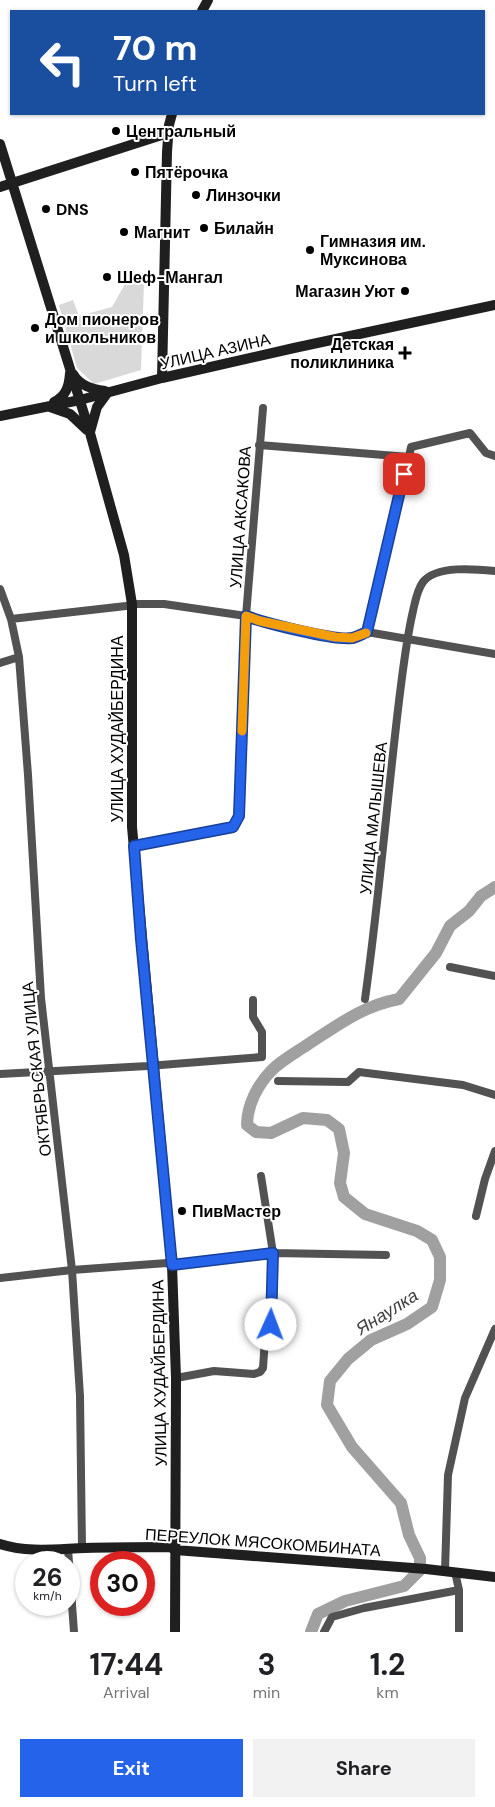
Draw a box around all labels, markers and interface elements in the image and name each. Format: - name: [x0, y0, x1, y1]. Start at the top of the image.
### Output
- text: 70 m: [113, 25, 197, 71]
- icon: left: [30, 30, 95, 95]
- text: Turn left: [113, 69, 197, 98]
- place label: Центральный: [126, 121, 236, 142]
- marker: Центральный: [110, 125, 122, 137]
- place label: Пятёрочка: [145, 162, 228, 183]
- marker: Пятёрочка: [129, 166, 141, 178]
- place label: Линзочки: [206, 185, 281, 206]
- marker: Линзочки: [190, 189, 202, 201]
- place label: DNS: [56, 199, 89, 220]
- marker: DNS: [40, 203, 52, 215]
- place label: Билайн: [214, 218, 274, 239]
- place label: Магнит: [134, 222, 191, 243]
- marker: Билайн: [198, 222, 210, 234]
- marker: Магнит: [118, 226, 130, 238]
- place label: Гимназия им. Муксинова: [320, 231, 426, 270]
- marker: Гимназия им. Муксинова: [304, 244, 316, 256]
- place label: Шеф-Мангал: [117, 267, 223, 288]
- marker: Шеф-Мангал: [101, 271, 113, 283]
- place label: Магазин Уют: [295, 281, 395, 302]
- marker: Магазин Уют: [399, 285, 411, 297]
- place label: Дом пионеров и школьников: [45, 309, 159, 348]
- marker: Дом пионеров и школьников: [29, 322, 41, 334]
- street label: УЛИЦА АЗИНА: [158, 329, 272, 374]
- place label: Детская поликлиника: [290, 334, 394, 373]
- marker: Детская поликлиника: [398, 346, 412, 360]
- street label: УЛИЦА АКСАКОВА: [225, 445, 256, 589]
- pin: [383, 453, 425, 495]
- icon: arrive: [390, 460, 418, 488]
- street label: УЛИЦА ХУДАЙБЕРДИНА: [107, 635, 128, 822]
- street label: УЛИЦА МАЛЫШЕВА: [355, 740, 392, 896]
- street label: ОКТЯБРЬСКАЯ УЛИЦА: [17, 980, 56, 1157]
- place label: ПивМастер: [192, 1201, 281, 1222]
- marker: ПивМастер: [176, 1205, 188, 1217]
- street label: УЛИЦА ХУДАЙБЕРДИНА: [147, 1279, 172, 1467]
- water label: Янаулка: [351, 1284, 423, 1341]
- position arrow: [244, 1298, 296, 1350]
- street label: ПЕРЕУЛОК МЯСОКОМБИНАТА: [145, 1524, 382, 1561]
- speed limit sign: 30: [90, 1551, 155, 1616]
- text: 26: [32, 1561, 63, 1594]
- text: km/h: [33, 1588, 62, 1604]
- text: 17:44: [90, 1645, 163, 1684]
- text: 3: [257, 1645, 275, 1684]
- text: 1.2: [370, 1645, 405, 1684]
- text: Arrival: [103, 1682, 150, 1703]
- text: min: [253, 1682, 280, 1703]
- text: km: [376, 1682, 399, 1703]
- button: Exit: [20, 1739, 243, 1797]
- button: Share: [253, 1739, 475, 1797]

